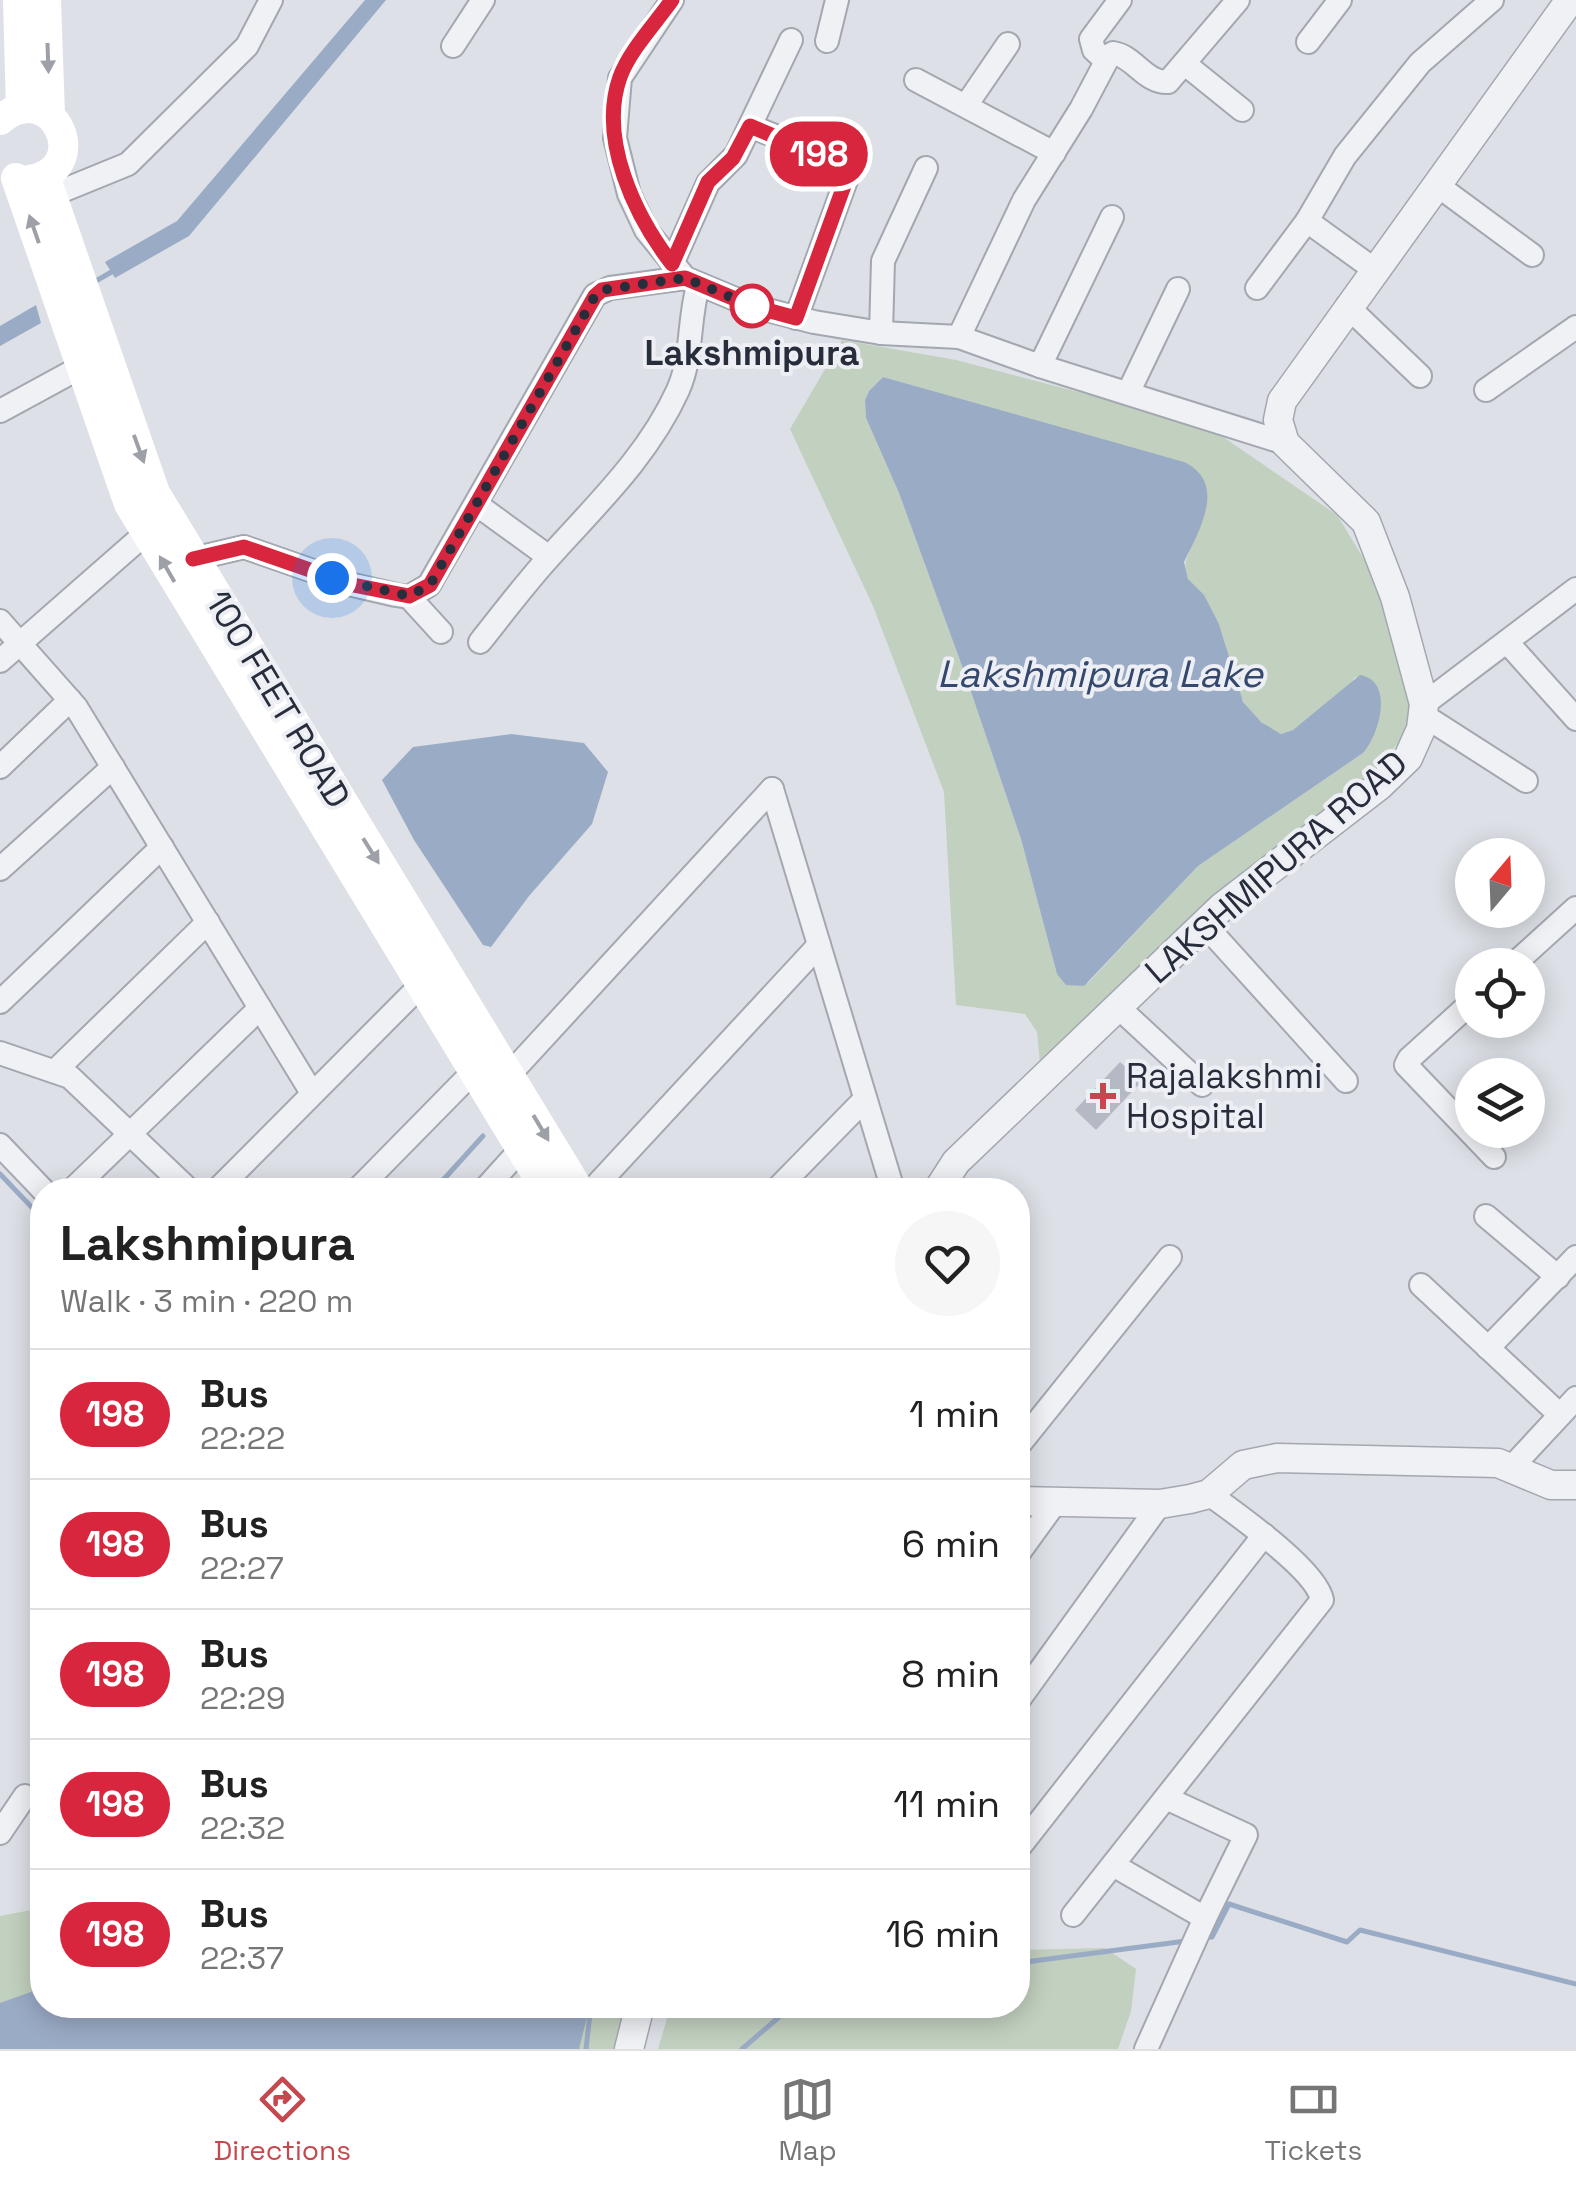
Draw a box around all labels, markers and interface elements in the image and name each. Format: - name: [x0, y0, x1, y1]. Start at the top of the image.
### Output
- one-way arrow: [40, 42, 56, 74]
- line badge: 198: [762, 122, 876, 186]
- text: 198: [790, 132, 848, 176]
- one-way arrow: [26, 214, 41, 244]
- marker: Lakshmipura: [731, 285, 773, 327]
- place label: Lakshmipura: [644, 331, 860, 375]
- one-way arrow: [132, 435, 147, 465]
- your location: [307, 553, 357, 603]
- one-way arrow: [159, 555, 176, 583]
- street label: 100 FEET ROAD: [196, 582, 360, 816]
- water label: Lakshmipura Lake: [937, 650, 1264, 698]
- street label: LAKSHMIPURA ROAD: [1136, 741, 1416, 993]
- one-way arrow: [362, 837, 379, 865]
- north arrow: [1455, 838, 1545, 928]
- map controls: [1455, 838, 1545, 1148]
- button: locate: [1455, 948, 1545, 1038]
- place label: Rajalakshmi Hospital: [1126, 1054, 1323, 1138]
- button: layers: [1455, 1058, 1545, 1148]
- marker: Rajalakshmi Hospital: [1090, 1083, 1116, 1109]
- one-way arrow: [532, 1114, 549, 1142]
- button: heart: [895, 1211, 1000, 1316]
- text: Lakshmipura: [60, 1213, 355, 1274]
- text: Walk · 3 min · 220 m: [60, 1281, 353, 1321]
- text: Bus: [200, 1370, 269, 1418]
- text: 1 min: [909, 1390, 1000, 1438]
- text: 198: [86, 1392, 144, 1436]
- text: 22:22: [200, 1418, 285, 1458]
- text: Bus: [200, 1500, 269, 1548]
- text: 6 min: [902, 1520, 1000, 1568]
- text: 198: [86, 1522, 144, 1566]
- text: 22:27: [200, 1548, 284, 1588]
- text: Bus: [200, 1630, 269, 1678]
- text: 8 min: [901, 1650, 1000, 1698]
- text: 198: [86, 1652, 144, 1696]
- text: 22:29: [200, 1678, 286, 1718]
- text: Bus: [200, 1760, 269, 1808]
- text: 11 min: [893, 1780, 1000, 1828]
- text: 198: [86, 1782, 144, 1826]
- text: 22:32: [200, 1808, 285, 1848]
- text: Bus: [200, 1890, 269, 1938]
- text: 16 min: [886, 1910, 1000, 1958]
- text: 198: [86, 1912, 144, 1956]
- text: 22:37: [200, 1938, 284, 1978]
- tab: Directions: [214, 2072, 351, 2168]
- tab: Map: [779, 2072, 837, 2168]
- tab: Tickets: [1264, 2072, 1362, 2168]

